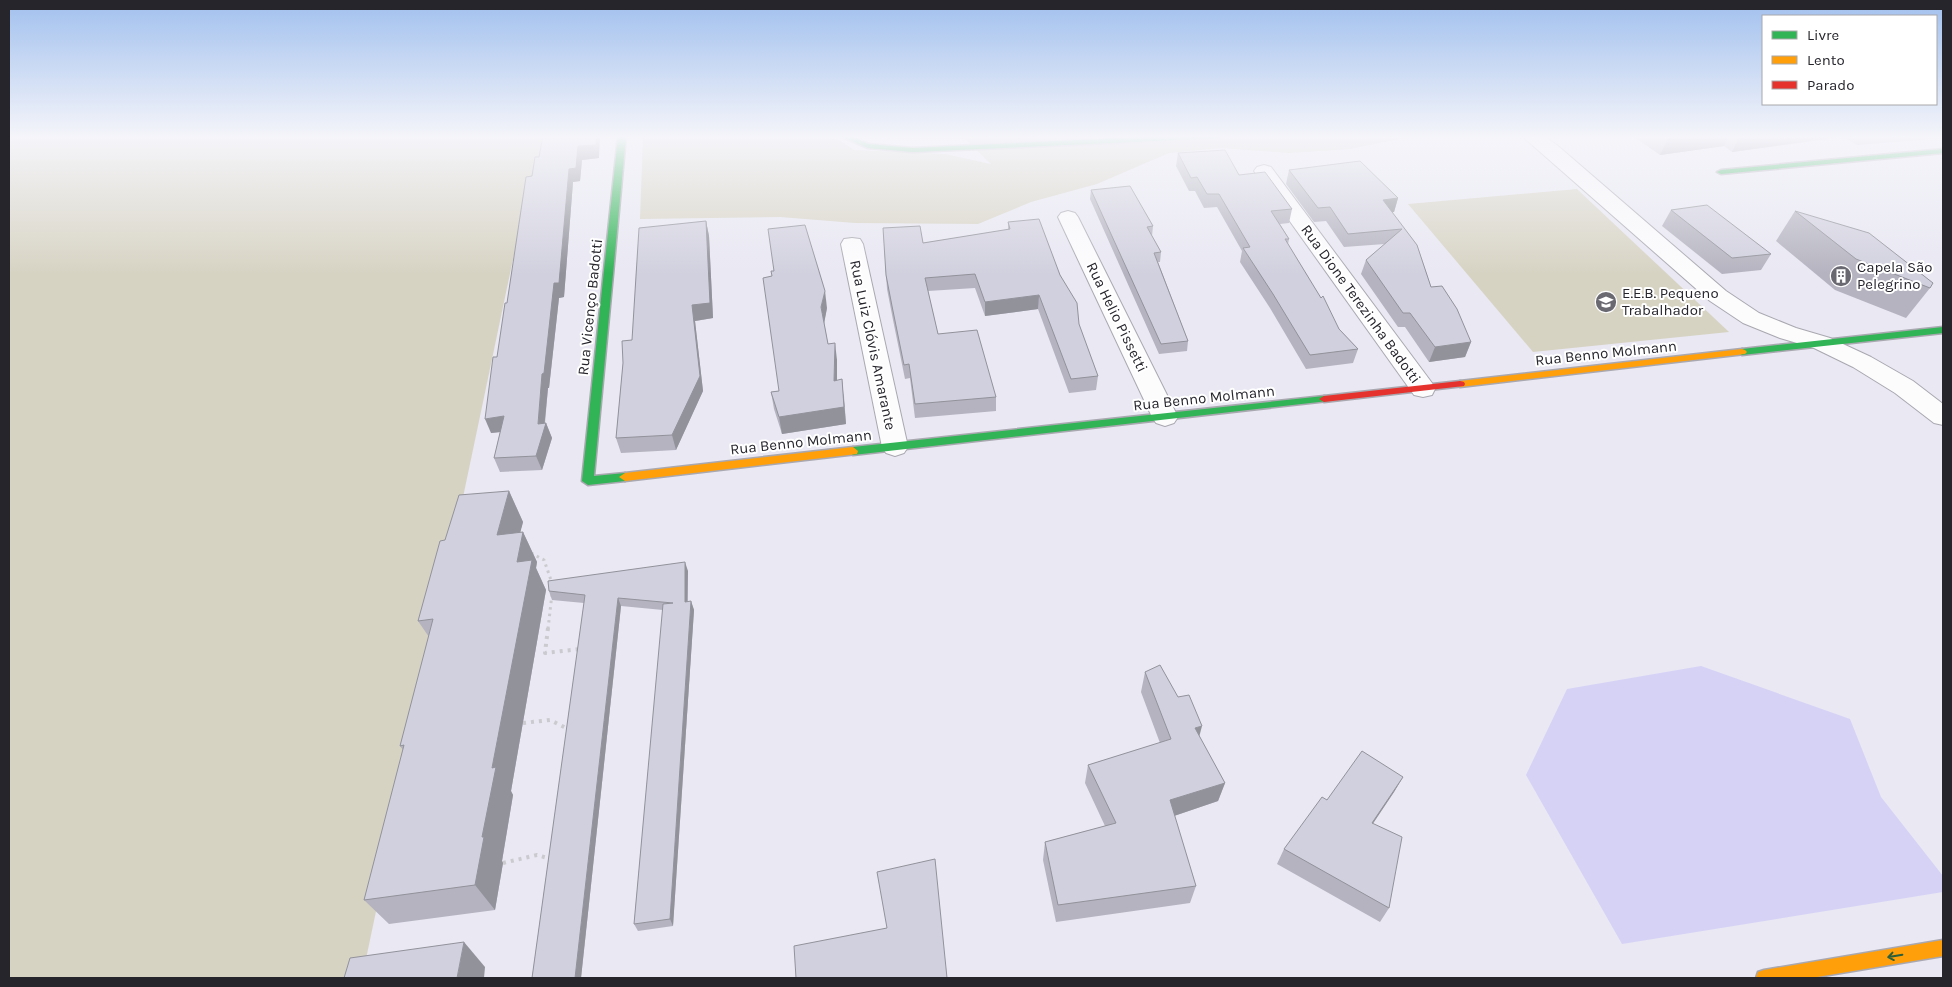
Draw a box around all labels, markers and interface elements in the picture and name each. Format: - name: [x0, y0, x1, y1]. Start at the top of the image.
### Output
- legend: [1762, 15, 1937, 105]
- text: Livre: [1807, 26, 1839, 44]
- text: Lento: [1807, 51, 1845, 69]
- text: Parado: [1807, 76, 1854, 94]
- street label: Rua Dione Terezinha Badotti: [1297, 221, 1425, 387]
- street label: Rua Vicenço Badotti: [574, 238, 606, 376]
- street label: Rua Luiz Clóvis Amarante: [846, 258, 900, 432]
- place label: Capela São Pelegrino: [1857, 258, 1932, 293]
- street label: Rua Helio Pissetti: [1083, 259, 1151, 375]
- building icon: Capela São Pelegrino: [1829, 264, 1853, 288]
- place label: E.E.B. Pequeno Trabalhador: [1622, 284, 1719, 319]
- school or university icon: E.E.B. Pequeno Trabalhador: [1594, 290, 1618, 314]
- street label: Rua Benno Molmann: [1534, 337, 1678, 369]
- street label: Rua Benno Molmann: [1132, 382, 1276, 414]
- street label: Rua Benno Molmann: [729, 426, 873, 458]
- one-way arrow: [1888, 951, 1904, 961]

